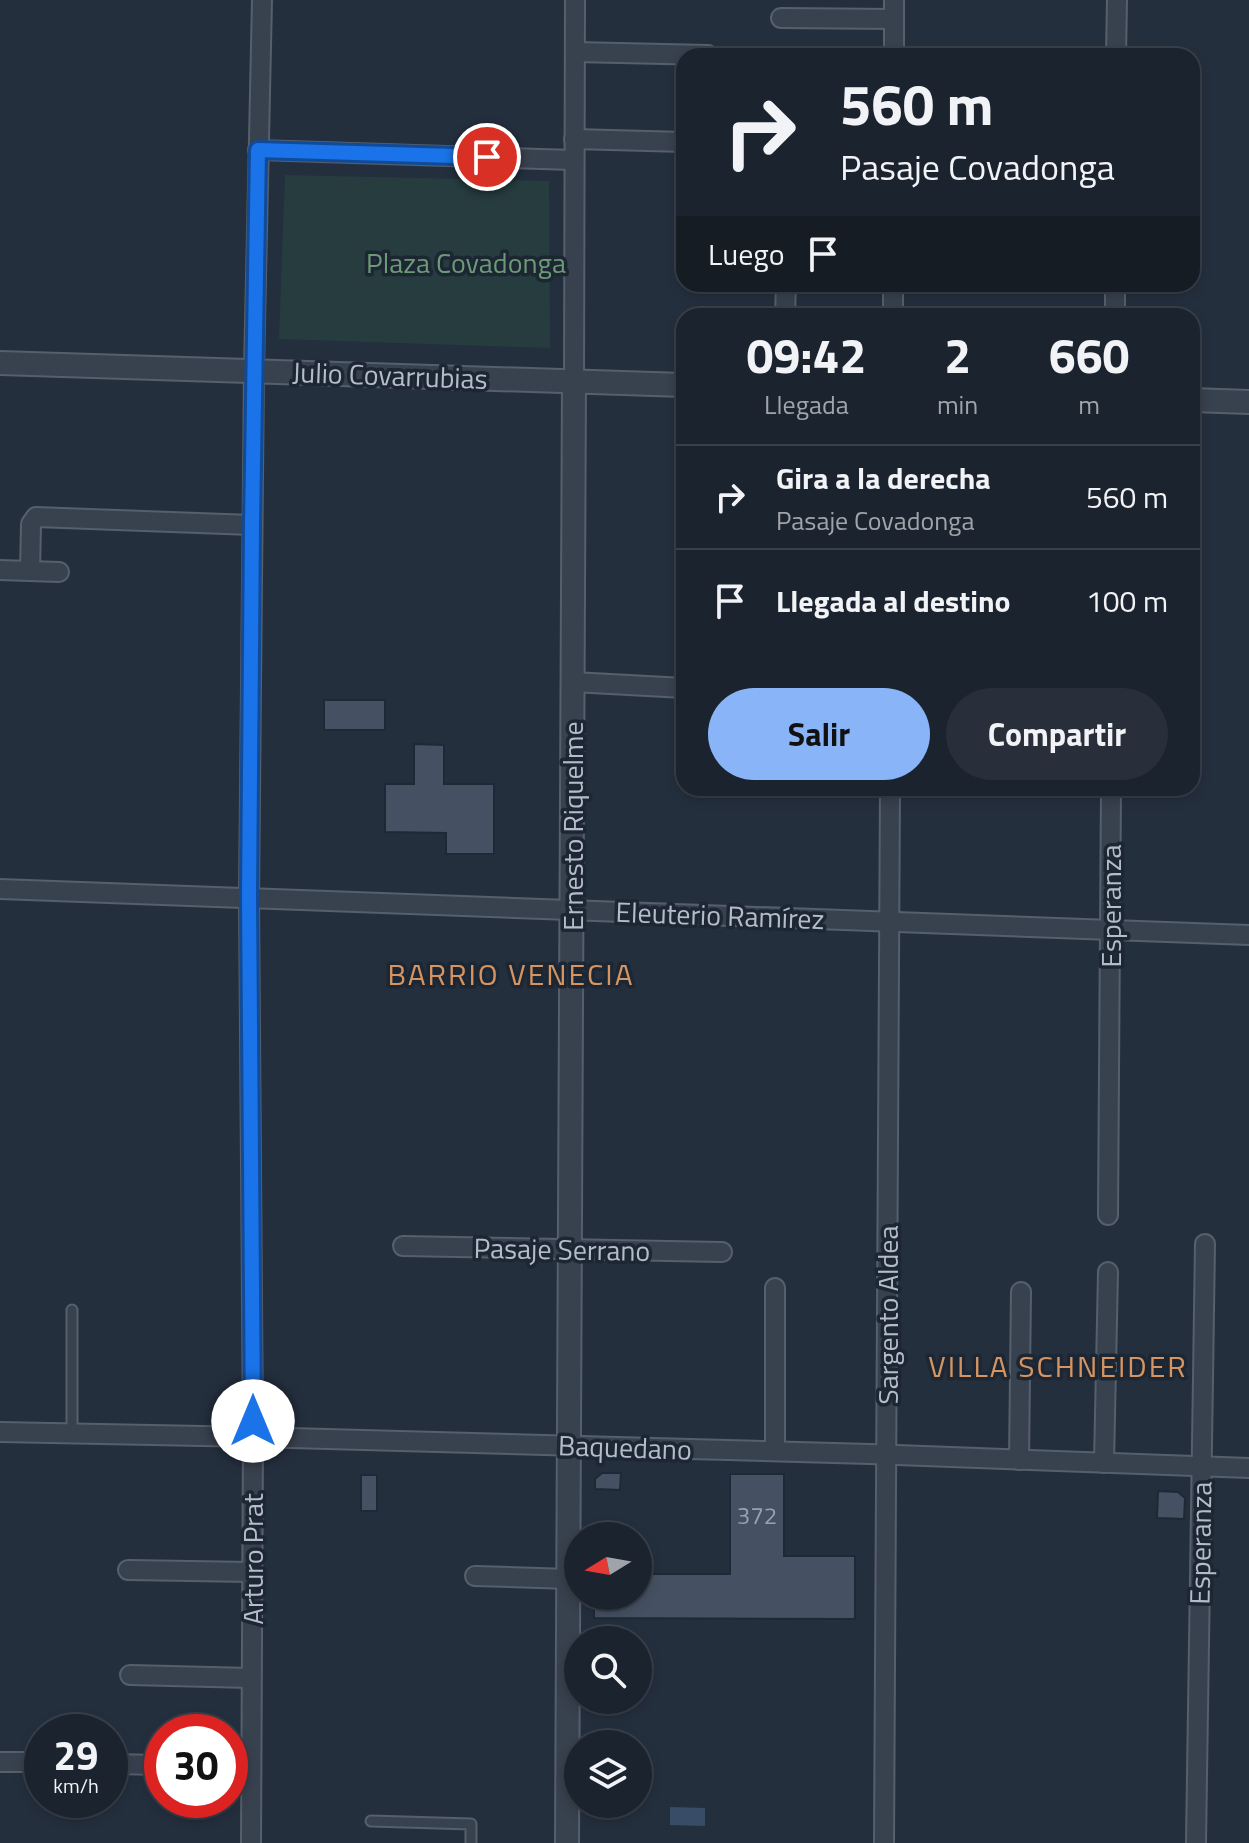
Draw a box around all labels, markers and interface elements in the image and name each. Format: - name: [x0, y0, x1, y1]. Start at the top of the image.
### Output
- text: 560 m: [840, 62, 993, 147]
- icon: right: [708, 80, 812, 184]
- pin: [453, 123, 521, 191]
- icon: arrive: [465, 135, 509, 179]
- text: Pasaje Covadonga: [840, 139, 1115, 194]
- text: Luego: [708, 231, 785, 277]
- icon: arrive: [801, 232, 845, 276]
- park label: Plaza Covadonga: [366, 241, 566, 284]
- text: 09:42: [747, 319, 866, 392]
- text: 2: [944, 319, 971, 392]
- text: 660: [1049, 319, 1129, 392]
- street label: Julio Covarrubias: [292, 350, 488, 400]
- text: Llegada: [764, 385, 849, 424]
- text: min: [937, 385, 978, 424]
- text: m: [1078, 385, 1100, 424]
- text: Gira a la derecha: [776, 455, 991, 501]
- text: 560 m: [1086, 474, 1168, 520]
- icon: right: [708, 475, 752, 519]
- text: Pasaje Covadonga: [776, 501, 975, 540]
- text: Llegada al destino: [776, 578, 1010, 624]
- text: 100 m: [1086, 578, 1168, 624]
- icon: arrive: [708, 579, 752, 623]
- button: Salir: [708, 688, 930, 780]
- button: Compartir: [946, 688, 1168, 780]
- street label: Ernesto Riquelme: [551, 721, 594, 931]
- street label: Esperanza: [1089, 845, 1132, 967]
- street label: Eleuterio Ramírez: [615, 890, 825, 940]
- district label: BARRIO VENECIA: [387, 951, 635, 997]
- street label: Sargento Aldea: [866, 1225, 909, 1405]
- street label: Pasaje Serrano: [473, 1226, 651, 1272]
- district label: VILLA SCHNEIDER: [928, 1343, 1188, 1389]
- position arrow: [211, 1379, 295, 1463]
- street label: Baquedano: [557, 1423, 693, 1471]
- street label: Esperanza: [1177, 1481, 1223, 1605]
- street label: Arturo Prat: [231, 1493, 274, 1625]
- house number: 372: [737, 1497, 777, 1533]
- north arrow: [564, 1522, 652, 1610]
- map controls: [564, 1522, 652, 1818]
- button: search: [564, 1626, 652, 1714]
- speed limit sign: 30: [144, 1714, 248, 1818]
- text: 29: [54, 1725, 98, 1786]
- button: layers: [564, 1730, 652, 1818]
- text: km/h: [53, 1770, 99, 1801]

